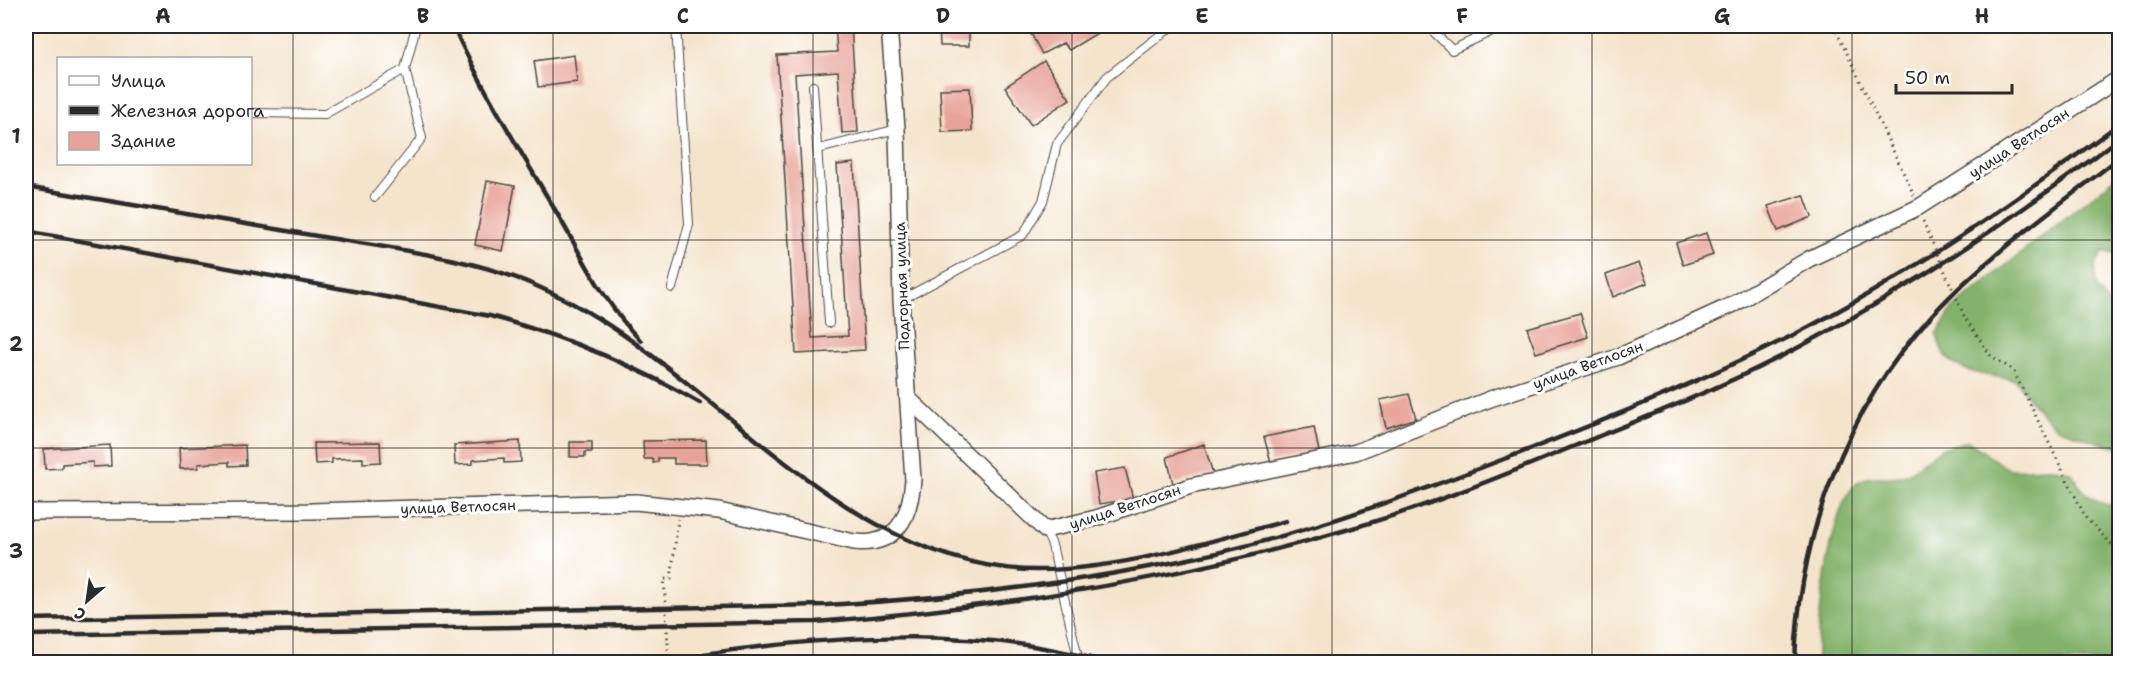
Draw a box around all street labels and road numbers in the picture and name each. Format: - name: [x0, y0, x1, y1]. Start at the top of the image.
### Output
- street label: улица Ветлосян: [1965, 103, 2073, 183]
- street label: Подгорная улица: [890, 221, 914, 350]
- street label: улица Ветлосян: [1530, 336, 1646, 394]
- street label: улица Ветлосян: [1067, 480, 1183, 534]
- street label: улица Ветлосян: [400, 495, 516, 519]

